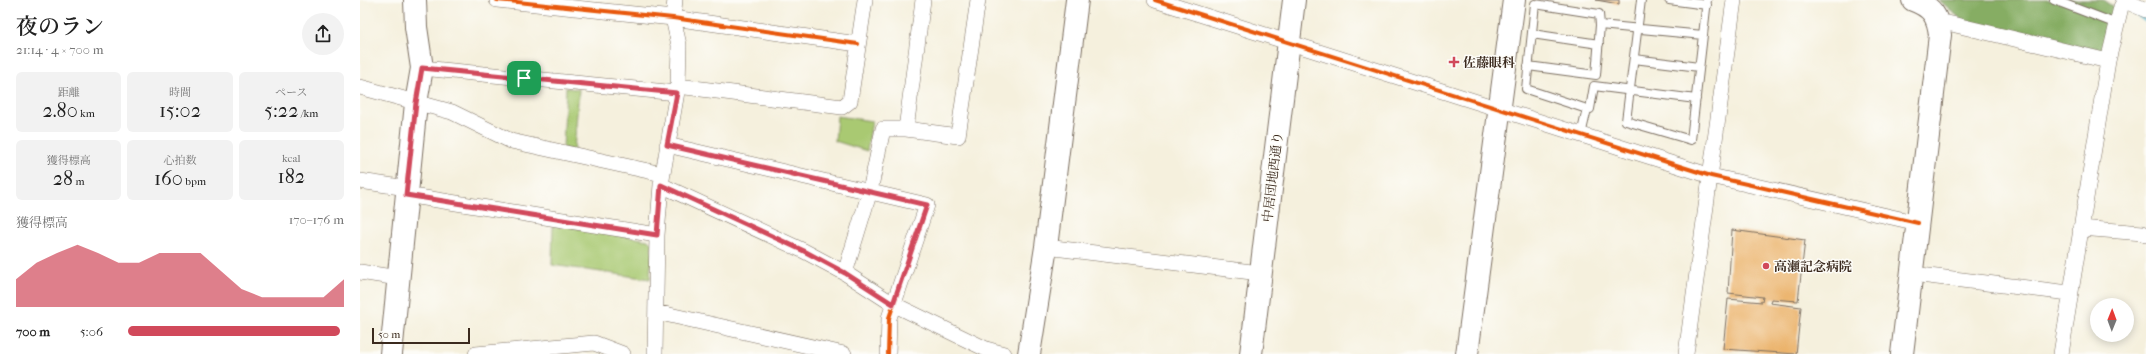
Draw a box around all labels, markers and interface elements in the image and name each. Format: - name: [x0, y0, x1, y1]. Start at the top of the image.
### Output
- button: share: [302, 13, 344, 55]
- text: 夜のラン: [16, 14, 104, 40]
- text: 21:14 · 4 × 700 m: [16, 42, 103, 57]
- place label: 佐藤眼科: [1463, 55, 1515, 70]
- marker: 佐藤眼科: [1448, 56, 1460, 68]
- pin: [507, 61, 541, 95]
- icon: arrive: [513, 67, 535, 89]
- text: 距離: [58, 86, 80, 99]
- text: 時間: [169, 86, 191, 99]
- text: ペース: [275, 86, 308, 99]
- text: 2.80: [42, 99, 78, 122]
- text: 15:02: [159, 99, 201, 122]
- text: 5:22: [264, 99, 298, 122]
- text: km: [78, 107, 95, 120]
- text: /km: [298, 107, 318, 120]
- street label: 中居団地西通り: [1260, 131, 1285, 223]
- text: kcal: [282, 152, 301, 165]
- text: 獲得標高: [47, 154, 91, 167]
- text: 心拍数: [163, 154, 196, 167]
- text: 182: [278, 165, 305, 188]
- text: 28: [53, 167, 73, 190]
- text: 160: [154, 167, 183, 190]
- text: m: [73, 175, 85, 188]
- text: bpm: [183, 175, 206, 188]
- text: 170–176 m: [289, 212, 344, 227]
- text: 獲得標高: [16, 215, 68, 230]
- place label: 高瀬記念病院: [1774, 259, 1852, 274]
- marker: 高瀬記念病院: [1761, 261, 1771, 271]
- north arrow: [2090, 298, 2134, 342]
- map controls: [2090, 298, 2134, 342]
- text: 700 m: [16, 324, 50, 339]
- text: 5:06: [80, 324, 103, 339]
- scale bar: [372, 326, 470, 345]
- text: 50 m: [378, 328, 400, 341]

